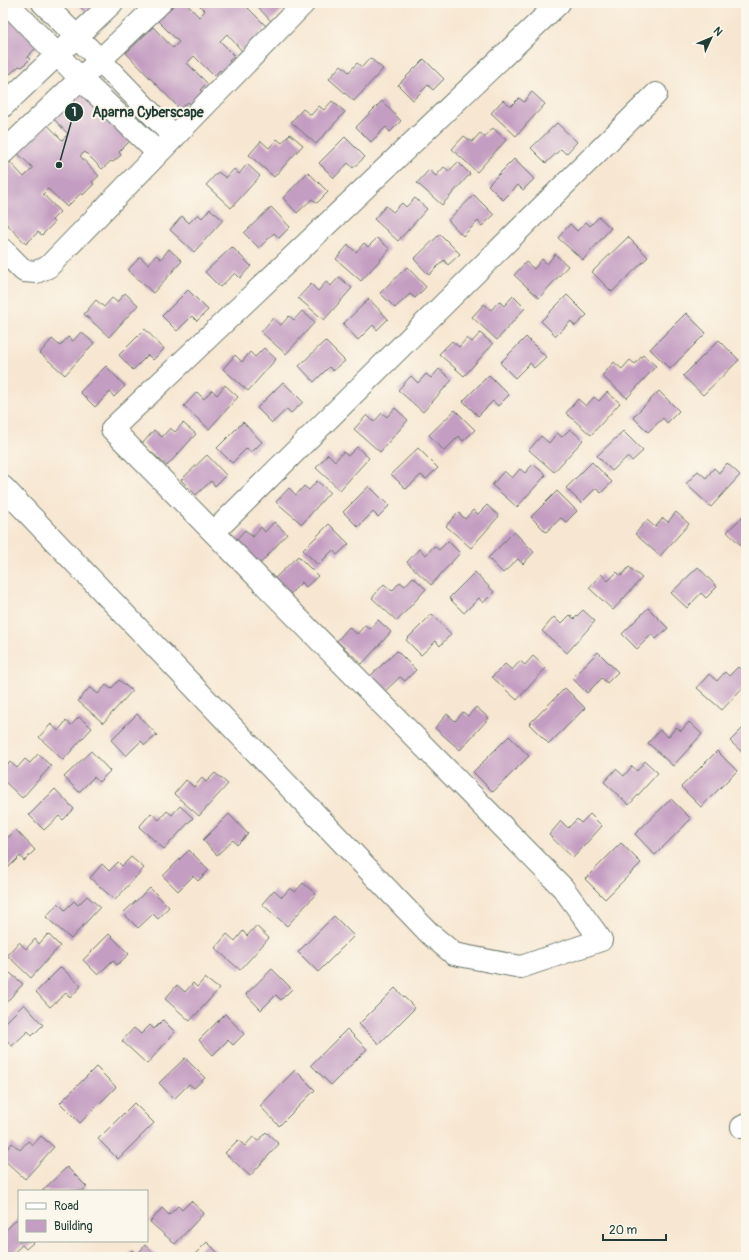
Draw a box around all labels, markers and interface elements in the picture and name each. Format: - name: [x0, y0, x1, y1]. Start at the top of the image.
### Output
- north arrow: [691, 18, 731, 58]
- text: N: [711, 24, 725, 39]
- callout: Aparna Cyberscape: [64, 99, 212, 125]
- text: Aparna Cyberscape: [92, 104, 205, 121]
- text: 1: [72, 105, 76, 120]
- legend: [18, 1190, 148, 1242]
- text: Road: [54, 1199, 79, 1214]
- scale bar: [603, 1216, 666, 1242]
- text: Building: [54, 1219, 93, 1234]
- text: 20 m: [609, 1223, 638, 1238]

